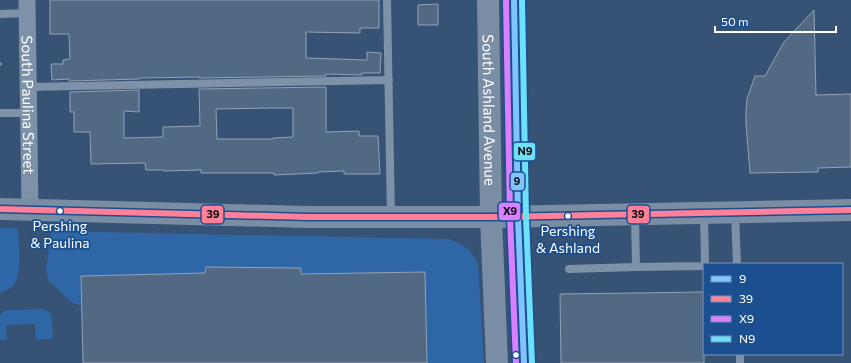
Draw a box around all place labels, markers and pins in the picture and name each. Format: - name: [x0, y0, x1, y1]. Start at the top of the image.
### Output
- marker: Pershing & Paulina: [55, 206, 65, 216]
- marker: Pershing & Ashland: [563, 211, 573, 221]
- place label: Pershing & Paulina: [30, 217, 90, 251]
- place label: Pershing & Ashland: [536, 222, 600, 256]
- unlabelled marker: [511, 350, 521, 360]

